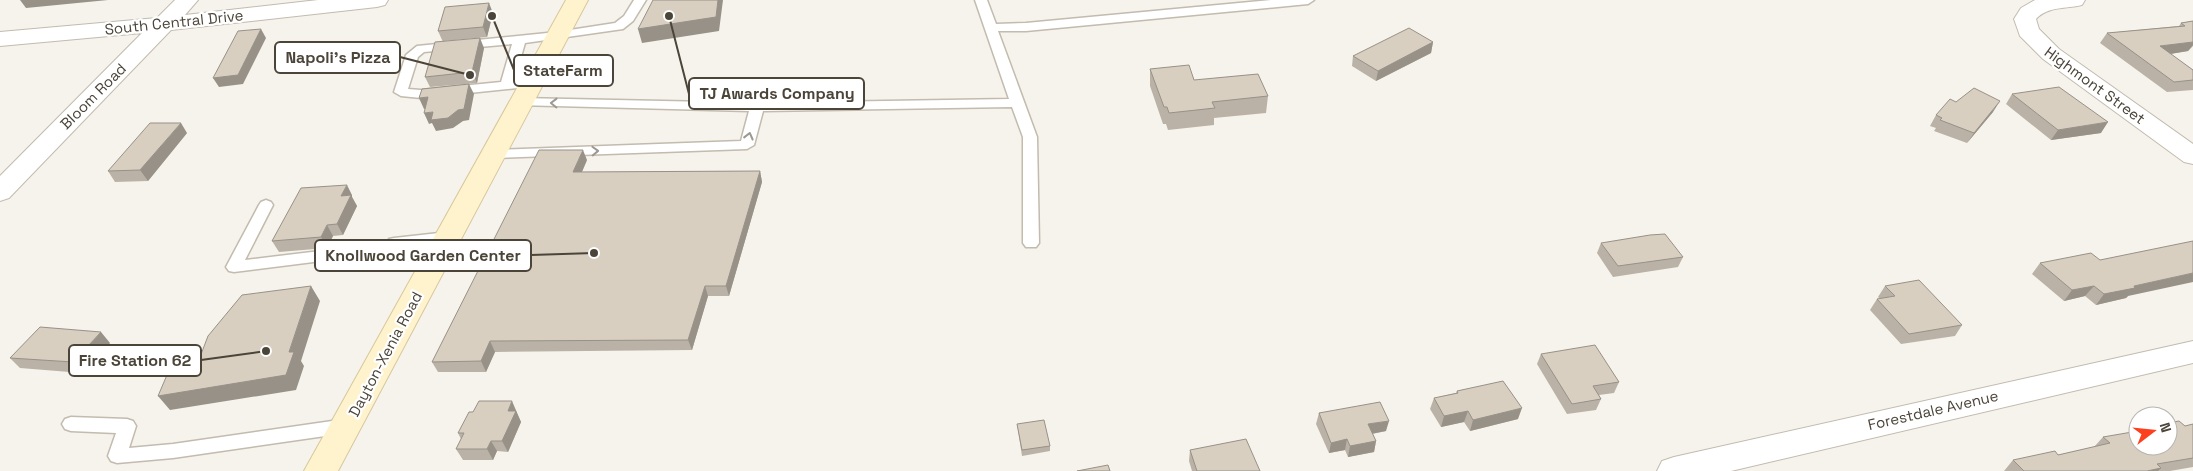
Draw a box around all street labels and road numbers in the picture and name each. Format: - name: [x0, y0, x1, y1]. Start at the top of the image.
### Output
- street label: South Central Drive: [104, 5, 244, 39]
- street label: Highmont Street: [2041, 42, 2149, 128]
- street label: Bloom Road: [56, 59, 130, 133]
- street label: Dayton-Xenia Road: [344, 288, 426, 420]
- street label: Forestdale Avenue: [1866, 386, 2000, 434]

